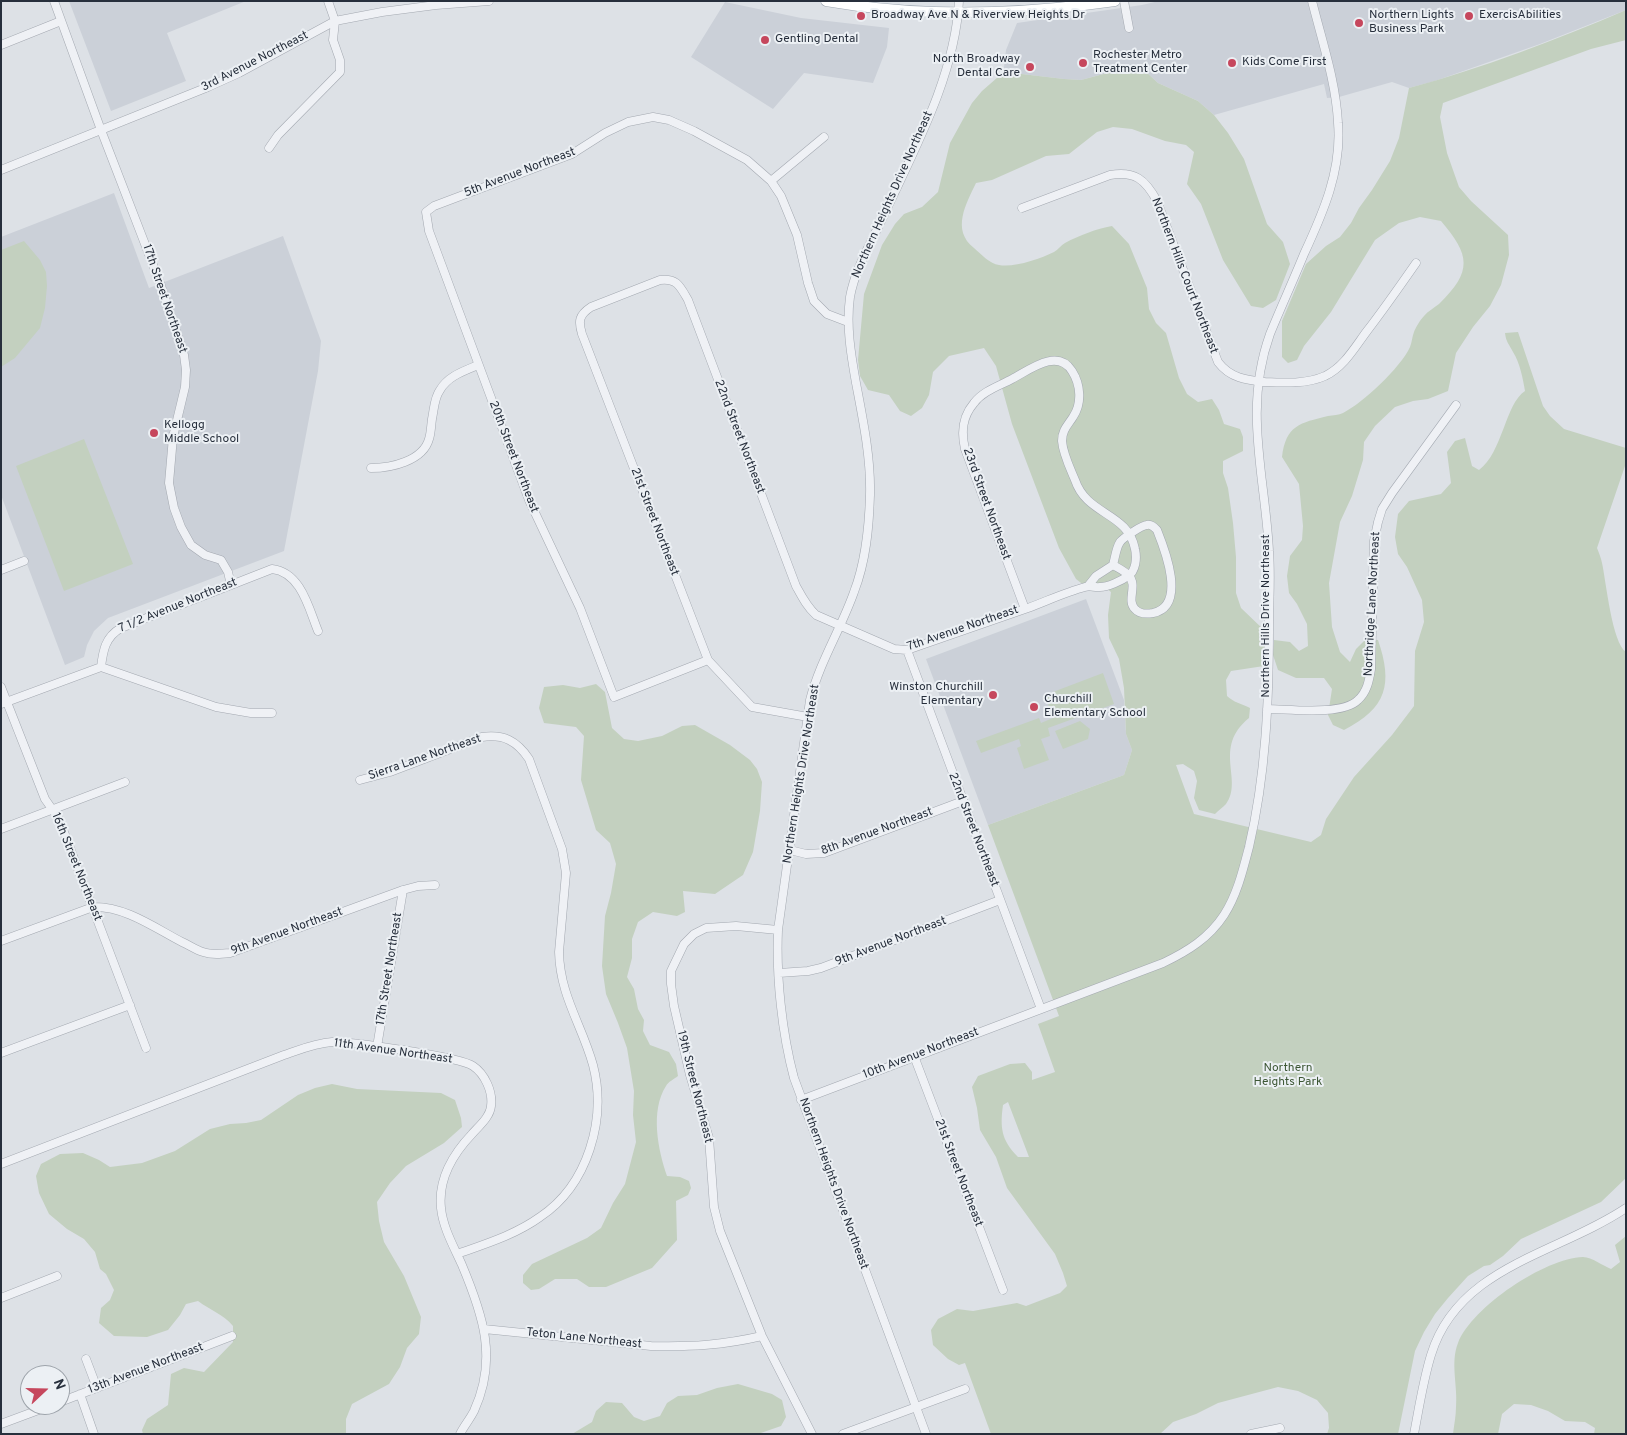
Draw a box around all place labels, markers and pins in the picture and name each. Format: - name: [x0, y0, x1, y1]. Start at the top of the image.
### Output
- place label: Broadway Ave N & Riverview Heights Dr: [871, 9, 1085, 23]
- place label: Northern Lights Business Park: [1369, 9, 1454, 37]
- place label: ExercisAbilities: [1479, 9, 1561, 23]
- marker: Broadway Ave N & Riverview Heights Dr: [855, 10, 867, 22]
- marker: ExercisAbilities: [1463, 10, 1475, 22]
- marker: Northern Lights Business Park: [1353, 17, 1365, 29]
- place label: Gentling Dental: [775, 33, 858, 47]
- marker: Gentling Dental: [759, 34, 771, 46]
- place label: Rochester Metro Treatment Center: [1093, 49, 1187, 77]
- place label: North Broadway Dental Care: [933, 53, 1020, 81]
- place label: Kids Come First: [1242, 56, 1327, 70]
- marker: Rochester Metro Treatment Center: [1077, 57, 1089, 69]
- marker: Kids Come First: [1226, 57, 1238, 69]
- marker: North Broadway Dental Care: [1024, 61, 1036, 73]
- place label: Kellogg Middle School: [164, 419, 239, 447]
- marker: Kellogg Middle School: [148, 427, 160, 439]
- place label: Winston Churchill Elementary: [889, 681, 983, 709]
- marker: Winston Churchill Elementary: [987, 689, 999, 701]
- place label: Churchill Elementary School: [1044, 693, 1146, 721]
- marker: Churchill Elementary School: [1028, 701, 1040, 713]

